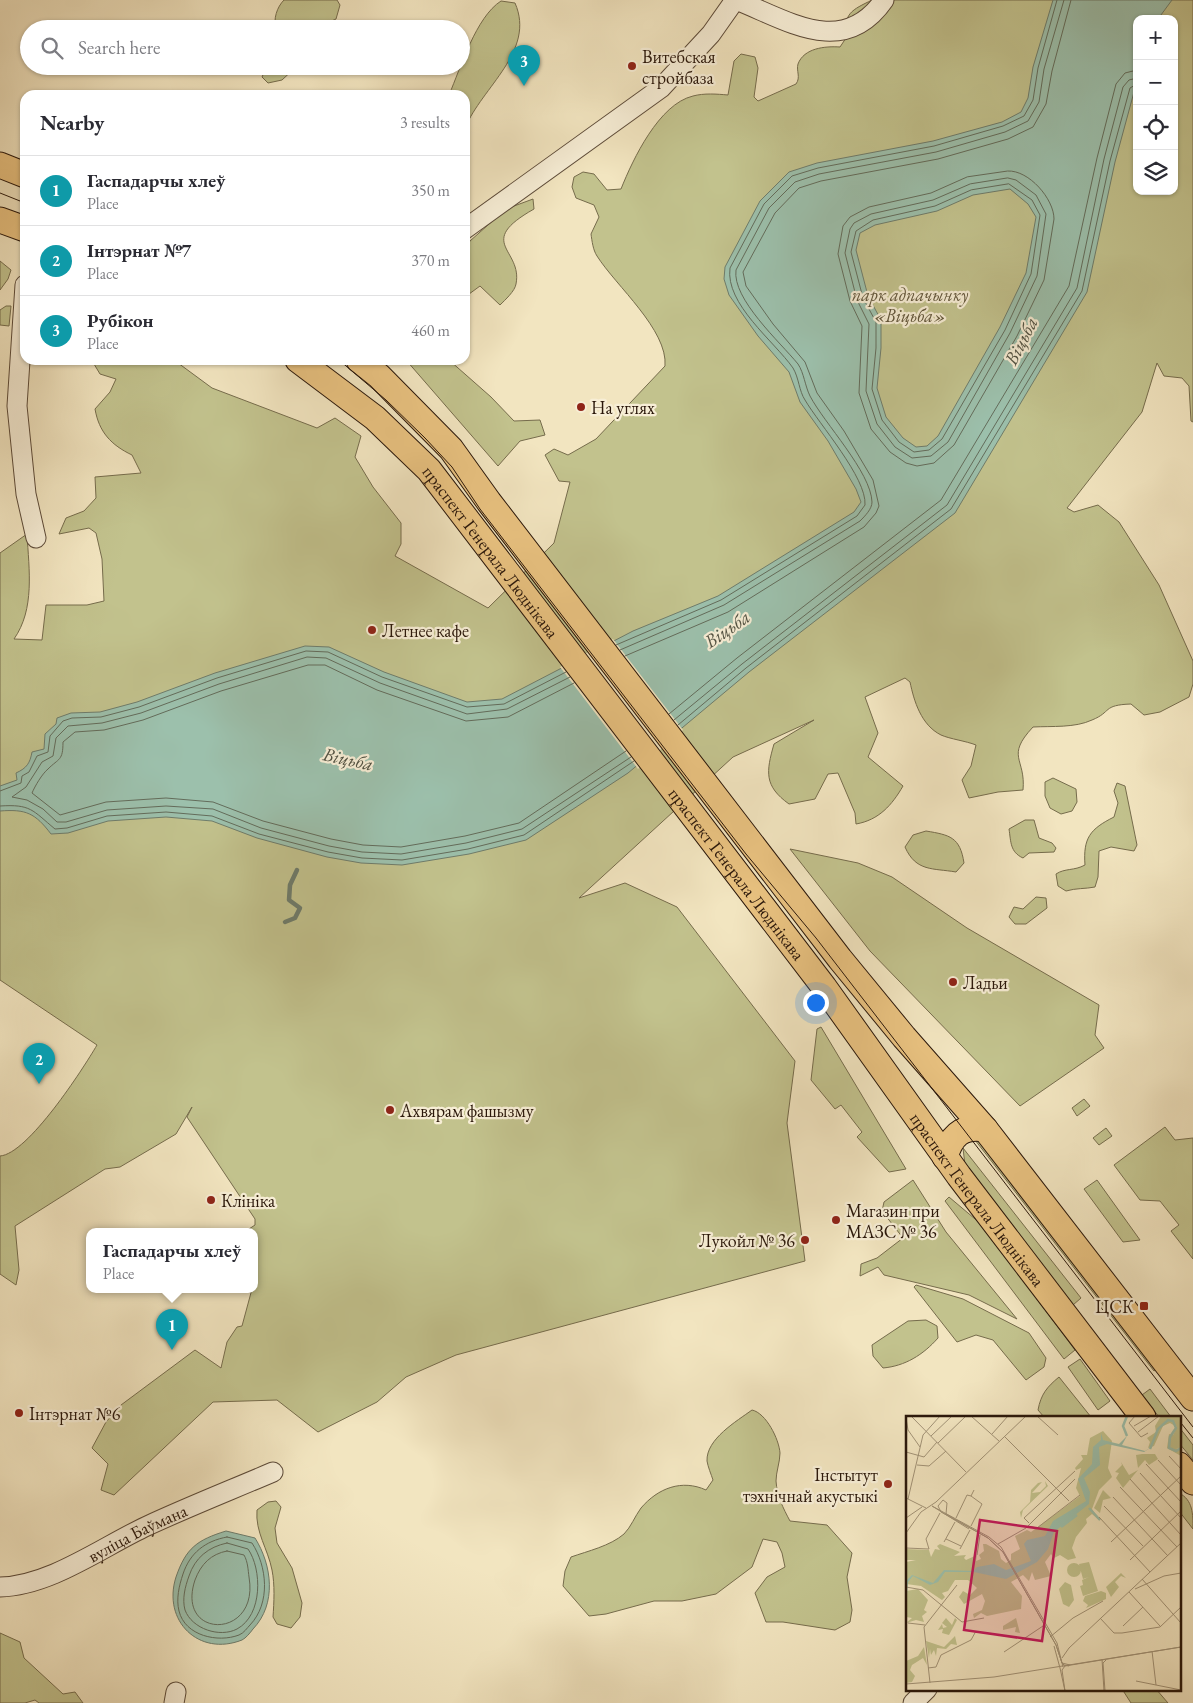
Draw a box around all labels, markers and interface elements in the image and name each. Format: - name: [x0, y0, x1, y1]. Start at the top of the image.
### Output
- map controls: [1133, 15, 1178, 195]
- button: +: [1133, 15, 1178, 60]
- search box: [20, 20, 470, 75]
- icon: search: [38, 34, 66, 62]
- text: Search here: [78, 35, 160, 60]
- pin: 3: [508, 45, 540, 86]
- place label: Витебская стройбаза: [642, 45, 716, 89]
- marker: Витебская стройбаза: [626, 60, 638, 72]
- button: −: [1133, 60, 1178, 105]
- button: locate: [1133, 105, 1178, 150]
- text: Nearby: [40, 109, 104, 136]
- text: 3 results: [400, 112, 450, 133]
- button: layers: [1133, 150, 1178, 195]
- text: Гаспадарчы хлеў: [87, 168, 225, 193]
- text: 1: [52, 180, 60, 201]
- text: 350 m: [411, 180, 450, 201]
- text: Place: [87, 193, 119, 214]
- text: Інтэрнат №7: [87, 238, 191, 263]
- text: 2: [52, 250, 60, 271]
- text: 370 m: [411, 250, 450, 271]
- text: Place: [87, 263, 119, 284]
- park label: парк адпачынку «Віцьба»: [852, 283, 969, 327]
- text: Рубікон: [87, 308, 154, 333]
- water label: Віцьба: [998, 313, 1044, 370]
- text: 3: [52, 320, 60, 341]
- text: 460 m: [411, 320, 450, 341]
- text: Place: [87, 333, 119, 354]
- place label: На углях: [591, 396, 655, 419]
- marker: На углях: [575, 401, 587, 413]
- street label: праспект Генерала Люднікава: [418, 461, 565, 643]
- water label: Віцьба: [698, 604, 755, 654]
- place label: Летнее кафе: [382, 619, 469, 642]
- marker: Летнее кафе: [366, 624, 378, 636]
- water label: Віцьба: [320, 741, 375, 776]
- street label: праспект Генерала Люднікава: [664, 782, 811, 965]
- place label: Ладьи: [963, 971, 1008, 994]
- marker: Ладьи: [947, 976, 959, 988]
- your location: [803, 990, 829, 1016]
- pin: 2: [23, 1043, 55, 1084]
- place label: Ахвярам фашызму: [399, 1099, 534, 1122]
- marker: Ахвярам фашызму: [384, 1104, 396, 1116]
- street label: праспект Генерала Люднікава: [905, 1108, 1051, 1291]
- place label: Клініка: [221, 1189, 276, 1212]
- marker: Клініка: [205, 1194, 217, 1206]
- place label: Магазин при МАЗС № 36: [846, 1199, 940, 1243]
- marker: Магазин при МАЗС № 36: [830, 1214, 842, 1226]
- popup: [86, 1228, 258, 1293]
- place label: Лукойл № 36: [699, 1229, 795, 1252]
- marker: Лукойл № 36: [799, 1234, 811, 1246]
- text: Гаспадарчы хлеў: [103, 1238, 241, 1263]
- text: Place: [103, 1263, 134, 1284]
- place label: ЦСК: [1095, 1295, 1134, 1318]
- marker: ЦСК: [1138, 1300, 1150, 1312]
- pin: 1: [156, 1309, 188, 1350]
- place label: Інтэрнат №6: [29, 1402, 121, 1425]
- marker: Інтэрнат №6: [13, 1407, 25, 1419]
- inset map: [906, 1416, 1180, 1690]
- place label: Інстытут тэхнічнай акустыкі: [743, 1463, 879, 1507]
- marker: Інстытут тэхнічнай акустыкі: [882, 1478, 894, 1490]
- street label: вуліца Баўмана: [84, 1498, 191, 1567]

